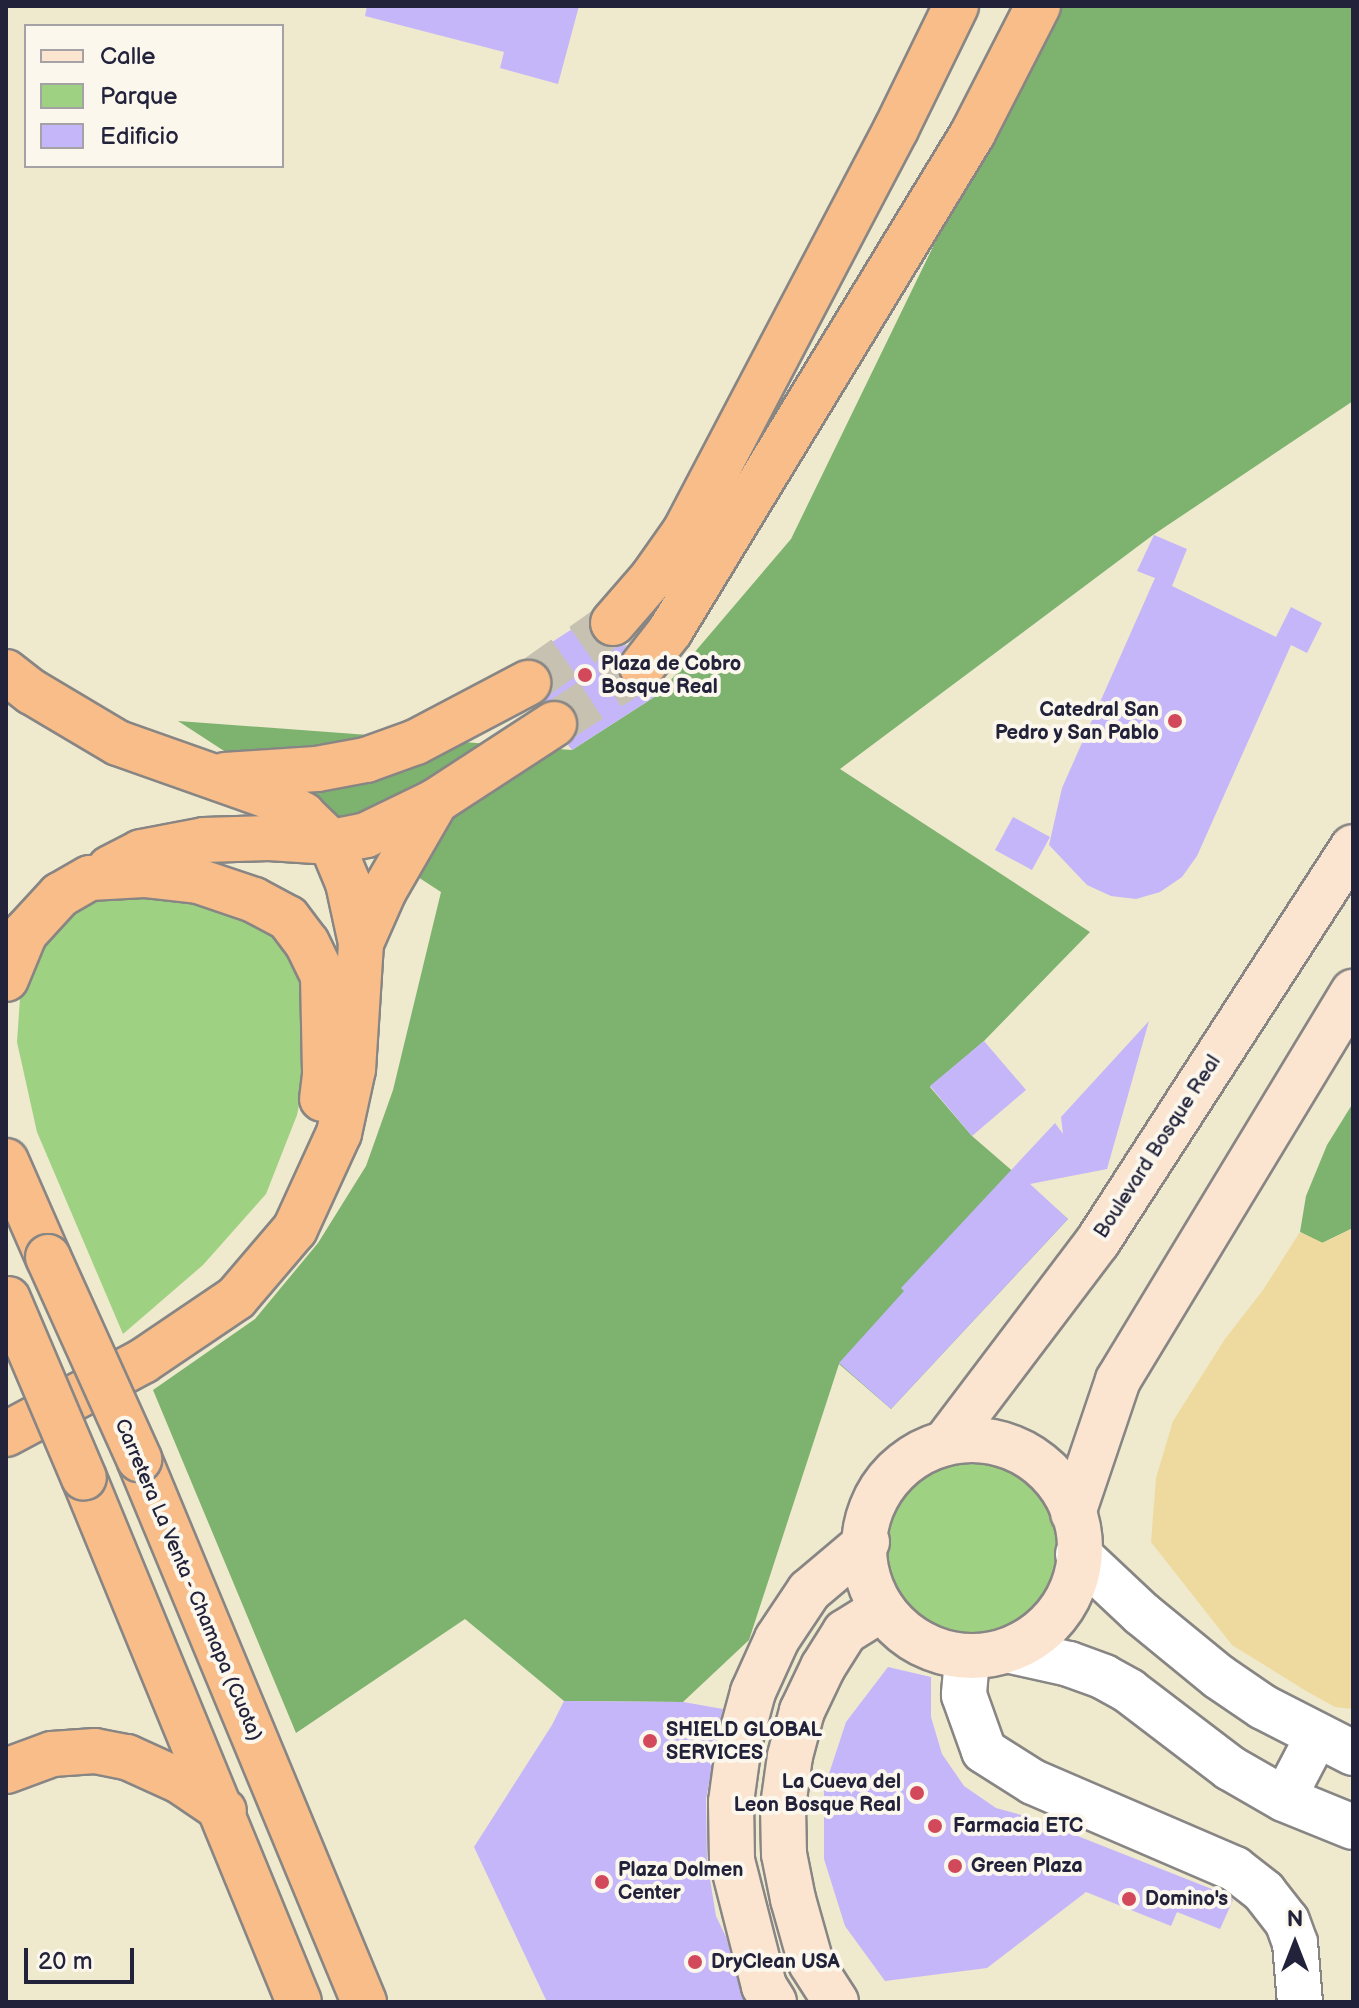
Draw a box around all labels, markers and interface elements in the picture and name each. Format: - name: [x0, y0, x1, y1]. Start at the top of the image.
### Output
- legend: [24, 24, 284, 168]
- text: Calle: [100, 42, 155, 71]
- text: Parque: [100, 82, 178, 111]
- text: Edificio: [100, 122, 179, 151]
- place label: Plaza de Cobro Bosque Real: [601, 652, 741, 699]
- marker: Plaza de Cobro Bosque Real: [576, 666, 594, 684]
- place label: Catedral San Pedro y San Pablo: [994, 698, 1159, 745]
- marker: Catedral San Pedro y San Pablo: [1166, 712, 1184, 730]
- street label: Boulevard Bosque Real: [1090, 1051, 1226, 1243]
- street label: Carretera La Venta - Chamapa (Cuota): [109, 1414, 267, 1746]
- place label: SHIELD GLOBAL SERVICES: [666, 1718, 822, 1765]
- marker: SHIELD GLOBAL SERVICES: [641, 1732, 659, 1750]
- place label: La Cueva del Leon Bosque Real: [734, 1770, 901, 1817]
- marker: La Cueva del Leon Bosque Real: [908, 1784, 926, 1802]
- place label: Farmacia ETC: [953, 1814, 1083, 1838]
- marker: Farmacia ETC: [924, 1815, 946, 1837]
- place label: Green Plaza: [971, 1854, 1083, 1878]
- marker: Green Plaza: [946, 1857, 964, 1875]
- place label: Plaza Dolmen Center: [618, 1858, 743, 1905]
- marker: Plaza Dolmen Center: [593, 1873, 611, 1891]
- place label: Domino's: [1145, 1887, 1228, 1911]
- marker: Domino's: [1120, 1890, 1138, 1908]
- north arrow: [1255, 1904, 1335, 1984]
- text: N: [1287, 1906, 1303, 1933]
- scale bar: [28, 1932, 138, 1982]
- text: 20 m: [38, 1947, 93, 1976]
- place label: DryClean USA: [711, 1950, 840, 1974]
- marker: DryClean USA: [686, 1953, 704, 1971]

